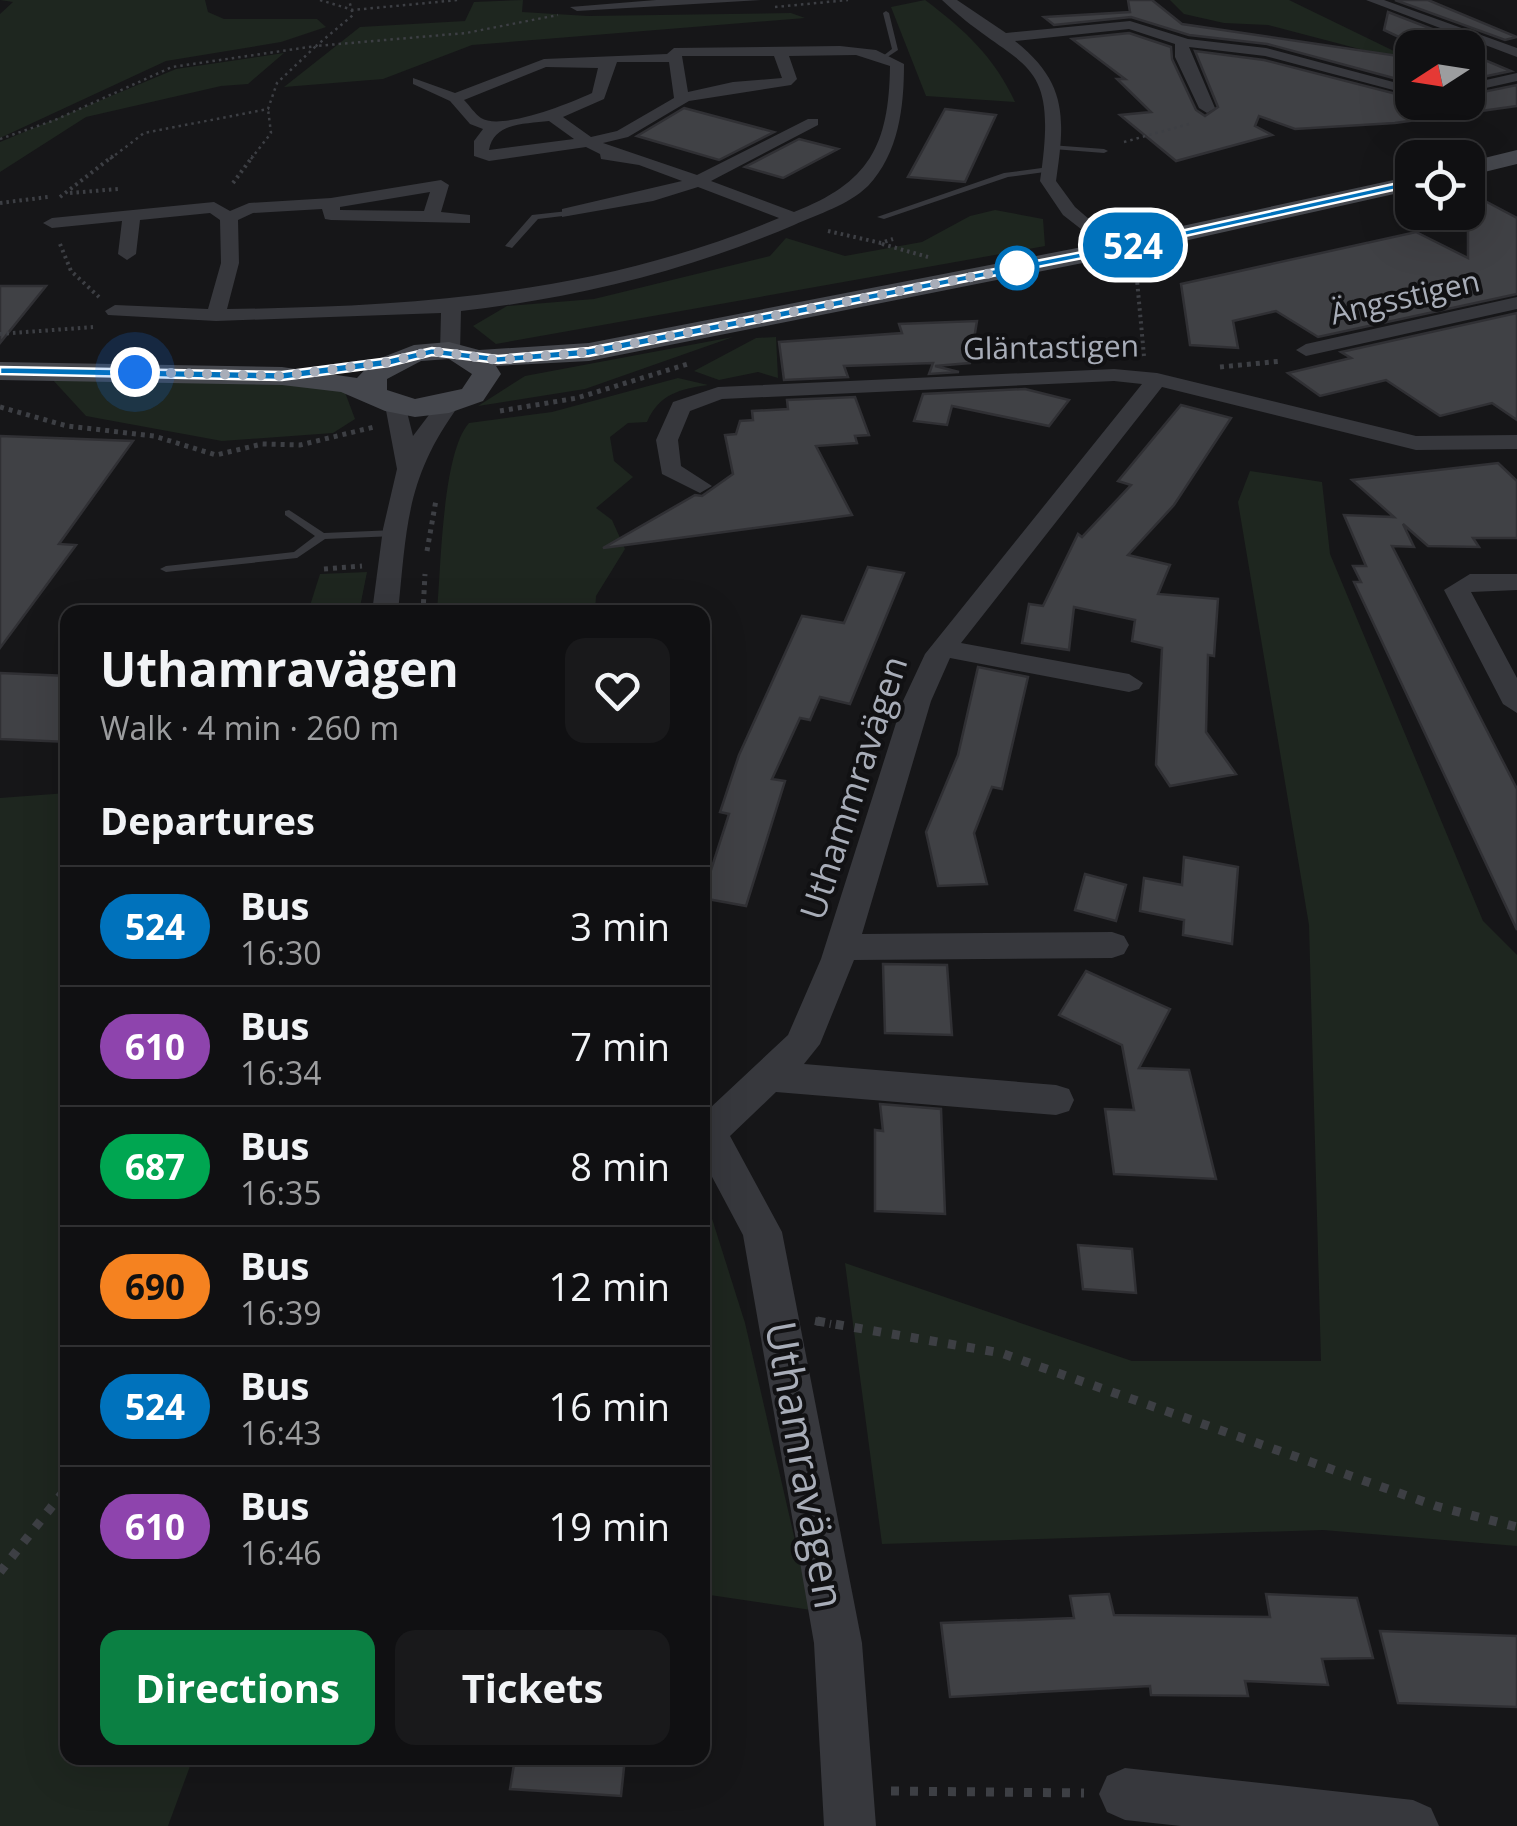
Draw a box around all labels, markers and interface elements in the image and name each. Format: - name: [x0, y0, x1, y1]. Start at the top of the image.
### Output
- north arrow: [1395, 30, 1485, 120]
- map controls: [1395, 30, 1485, 230]
- button: locate: [1395, 140, 1485, 230]
- line badge: 524: [1076, 212, 1190, 278]
- text: 524: [1103, 222, 1163, 269]
- unlabelled marker: [996, 247, 1038, 289]
- street label: Ängsstigen: [1326, 259, 1483, 334]
- street label: Gläntastigen: [963, 324, 1139, 369]
- your location: [110, 347, 160, 397]
- text: Uthamravägen: [100, 636, 459, 701]
- button: heart: [565, 638, 670, 743]
- street label: Uthammravägen: [788, 650, 917, 925]
- text: Walk · 4 min · 260 m: [100, 706, 399, 749]
- text: Departures: [100, 794, 315, 846]
- text: Bus: [240, 879, 309, 931]
- text: 3 min: [570, 900, 670, 952]
- text: 524: [125, 903, 185, 950]
- text: 16:30: [240, 931, 322, 974]
- text: Bus: [240, 999, 309, 1051]
- text: 7 min: [570, 1020, 670, 1072]
- text: 610: [125, 1023, 185, 1070]
- text: 16:34: [240, 1051, 322, 1094]
- text: Bus: [240, 1119, 309, 1171]
- text: 8 min: [570, 1140, 670, 1192]
- text: 687: [125, 1143, 185, 1190]
- text: 16:35: [240, 1171, 322, 1214]
- text: Bus: [240, 1239, 309, 1291]
- text: 12 min: [549, 1260, 670, 1312]
- text: 690: [125, 1263, 185, 1310]
- text: 16:39: [240, 1291, 322, 1334]
- street label: Uthamravägen: [753, 1317, 860, 1613]
- text: Bus: [240, 1359, 309, 1411]
- text: 16 min: [549, 1380, 670, 1432]
- text: 524: [125, 1383, 185, 1430]
- text: 16:43: [240, 1411, 322, 1454]
- text: Bus: [240, 1479, 309, 1531]
- text: 19 min: [549, 1500, 670, 1552]
- text: 610: [125, 1503, 185, 1550]
- text: 16:46: [240, 1531, 322, 1574]
- button: Directions: [100, 1630, 375, 1745]
- button: Tickets: [395, 1630, 670, 1745]

